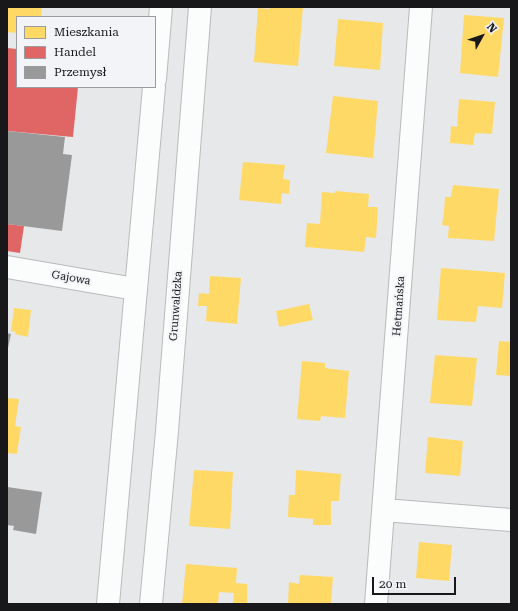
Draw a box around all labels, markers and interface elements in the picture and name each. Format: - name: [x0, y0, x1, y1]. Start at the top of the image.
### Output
- legend: [16, 16, 156, 88]
- north arrow: [462, 16, 502, 56]
- text: N: [484, 21, 499, 35]
- text: Mieszkania: [54, 25, 119, 39]
- text: Handel: [54, 45, 96, 59]
- text: Przemysł: [54, 65, 106, 79]
- street label: Gajowa: [50, 268, 92, 288]
- street label: Grunwaldzka: [167, 271, 185, 341]
- street label: Hetmańska: [390, 276, 408, 336]
- scale bar: [374, 569, 458, 595]
- text: 20 m: [379, 577, 406, 591]

